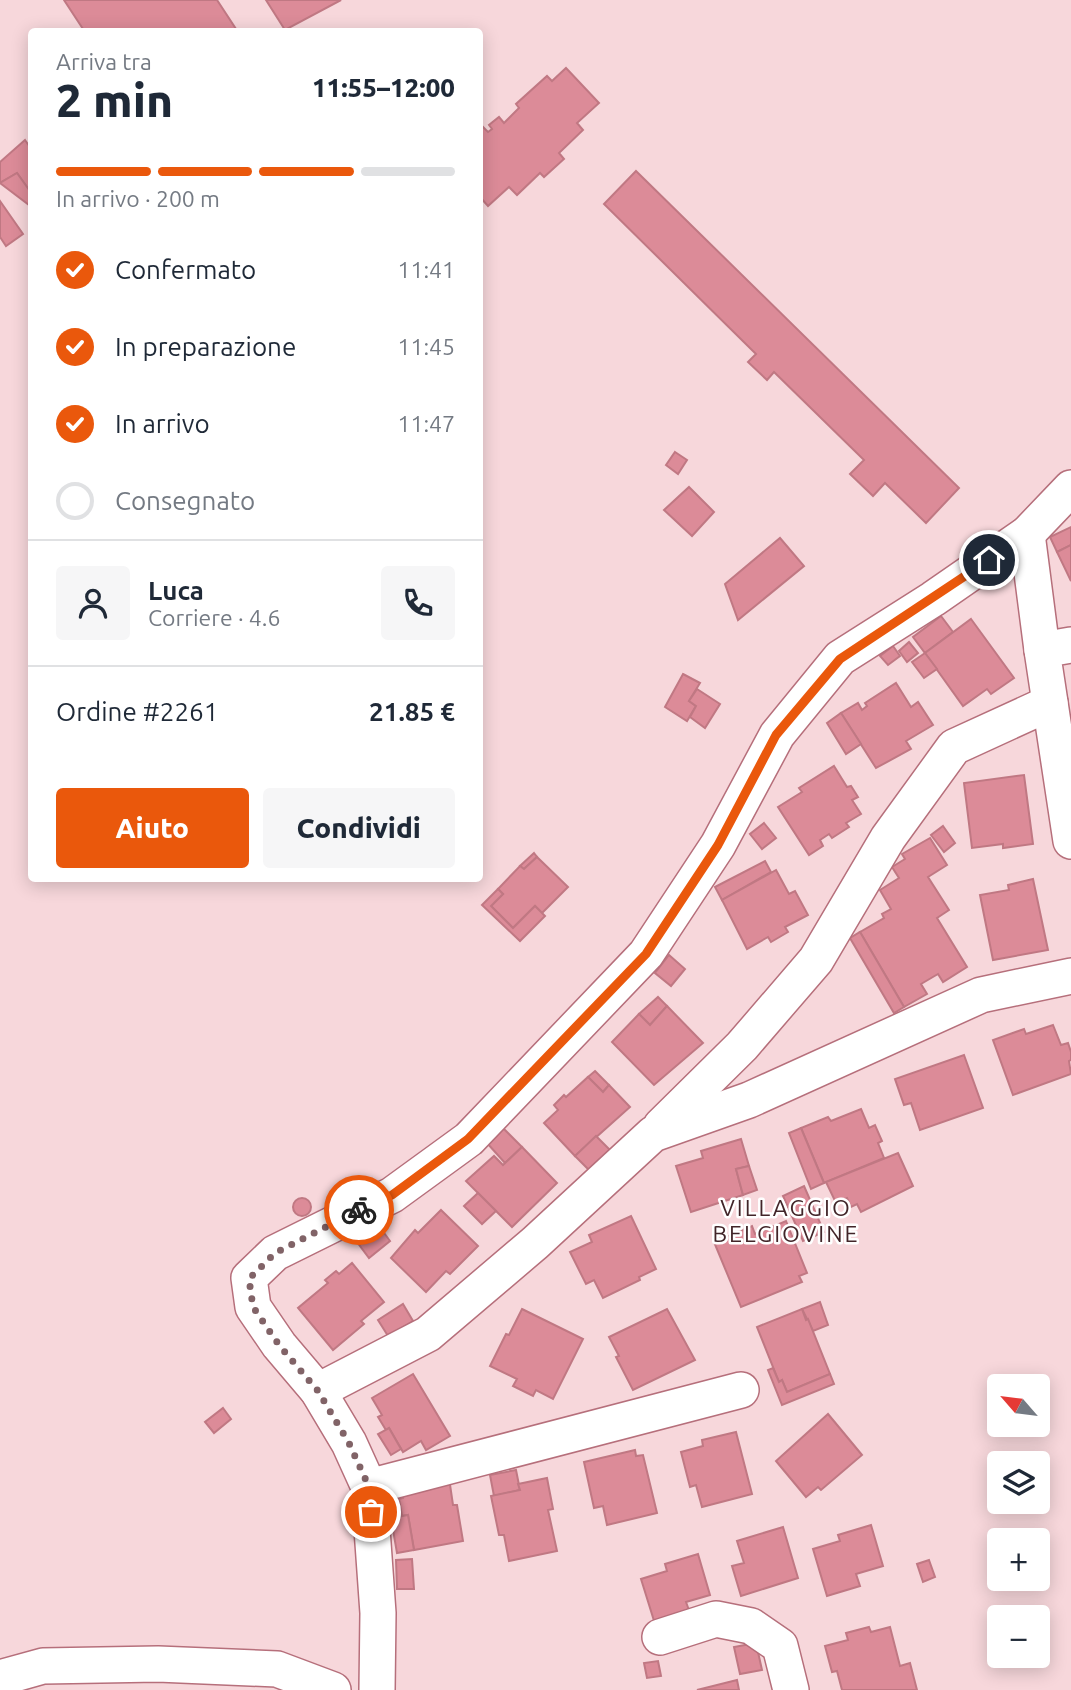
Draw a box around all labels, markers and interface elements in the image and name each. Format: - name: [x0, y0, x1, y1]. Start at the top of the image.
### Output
- text: Arriva tra: [56, 49, 152, 74]
- text: 11:55–12:00: [312, 73, 455, 102]
- text: 2 min: [56, 74, 173, 126]
- text: In arrivo · 200 m: [56, 186, 220, 211]
- icon: check: [56, 251, 94, 289]
- text: Confermato: [115, 255, 256, 284]
- text: 11:41: [397, 257, 455, 282]
- icon: check: [56, 328, 94, 366]
- text: In preparazione: [115, 332, 296, 361]
- text: 11:45: [397, 334, 455, 359]
- icon: check: [56, 405, 94, 443]
- text: In arrivo: [115, 409, 210, 438]
- text: 11:47: [397, 411, 455, 436]
- text: Consegnato: [115, 486, 255, 515]
- pin: [959, 530, 1019, 590]
- icon: home: [970, 541, 1008, 579]
- button: person: [56, 566, 130, 640]
- button: phone: [381, 566, 455, 640]
- text: Luca: [148, 576, 204, 605]
- text: Corriere · 4.6: [148, 605, 280, 630]
- text: Ordine #2261: [56, 697, 218, 726]
- text: 21.85 €: [369, 697, 455, 726]
- button: Aiuto: [56, 788, 249, 868]
- button: Condividi: [263, 788, 455, 868]
- courier: [324, 1175, 394, 1245]
- icon: bike: [340, 1191, 378, 1229]
- district label: VILLAGGIO BELGIOVINE: [712, 1195, 860, 1246]
- north arrow: [987, 1374, 1050, 1437]
- map controls: [987, 1374, 1050, 1668]
- button: layers: [987, 1451, 1050, 1514]
- pin: [341, 1482, 401, 1542]
- icon: bag: [352, 1493, 390, 1531]
- button: +: [987, 1528, 1050, 1591]
- button: −: [987, 1605, 1050, 1668]

